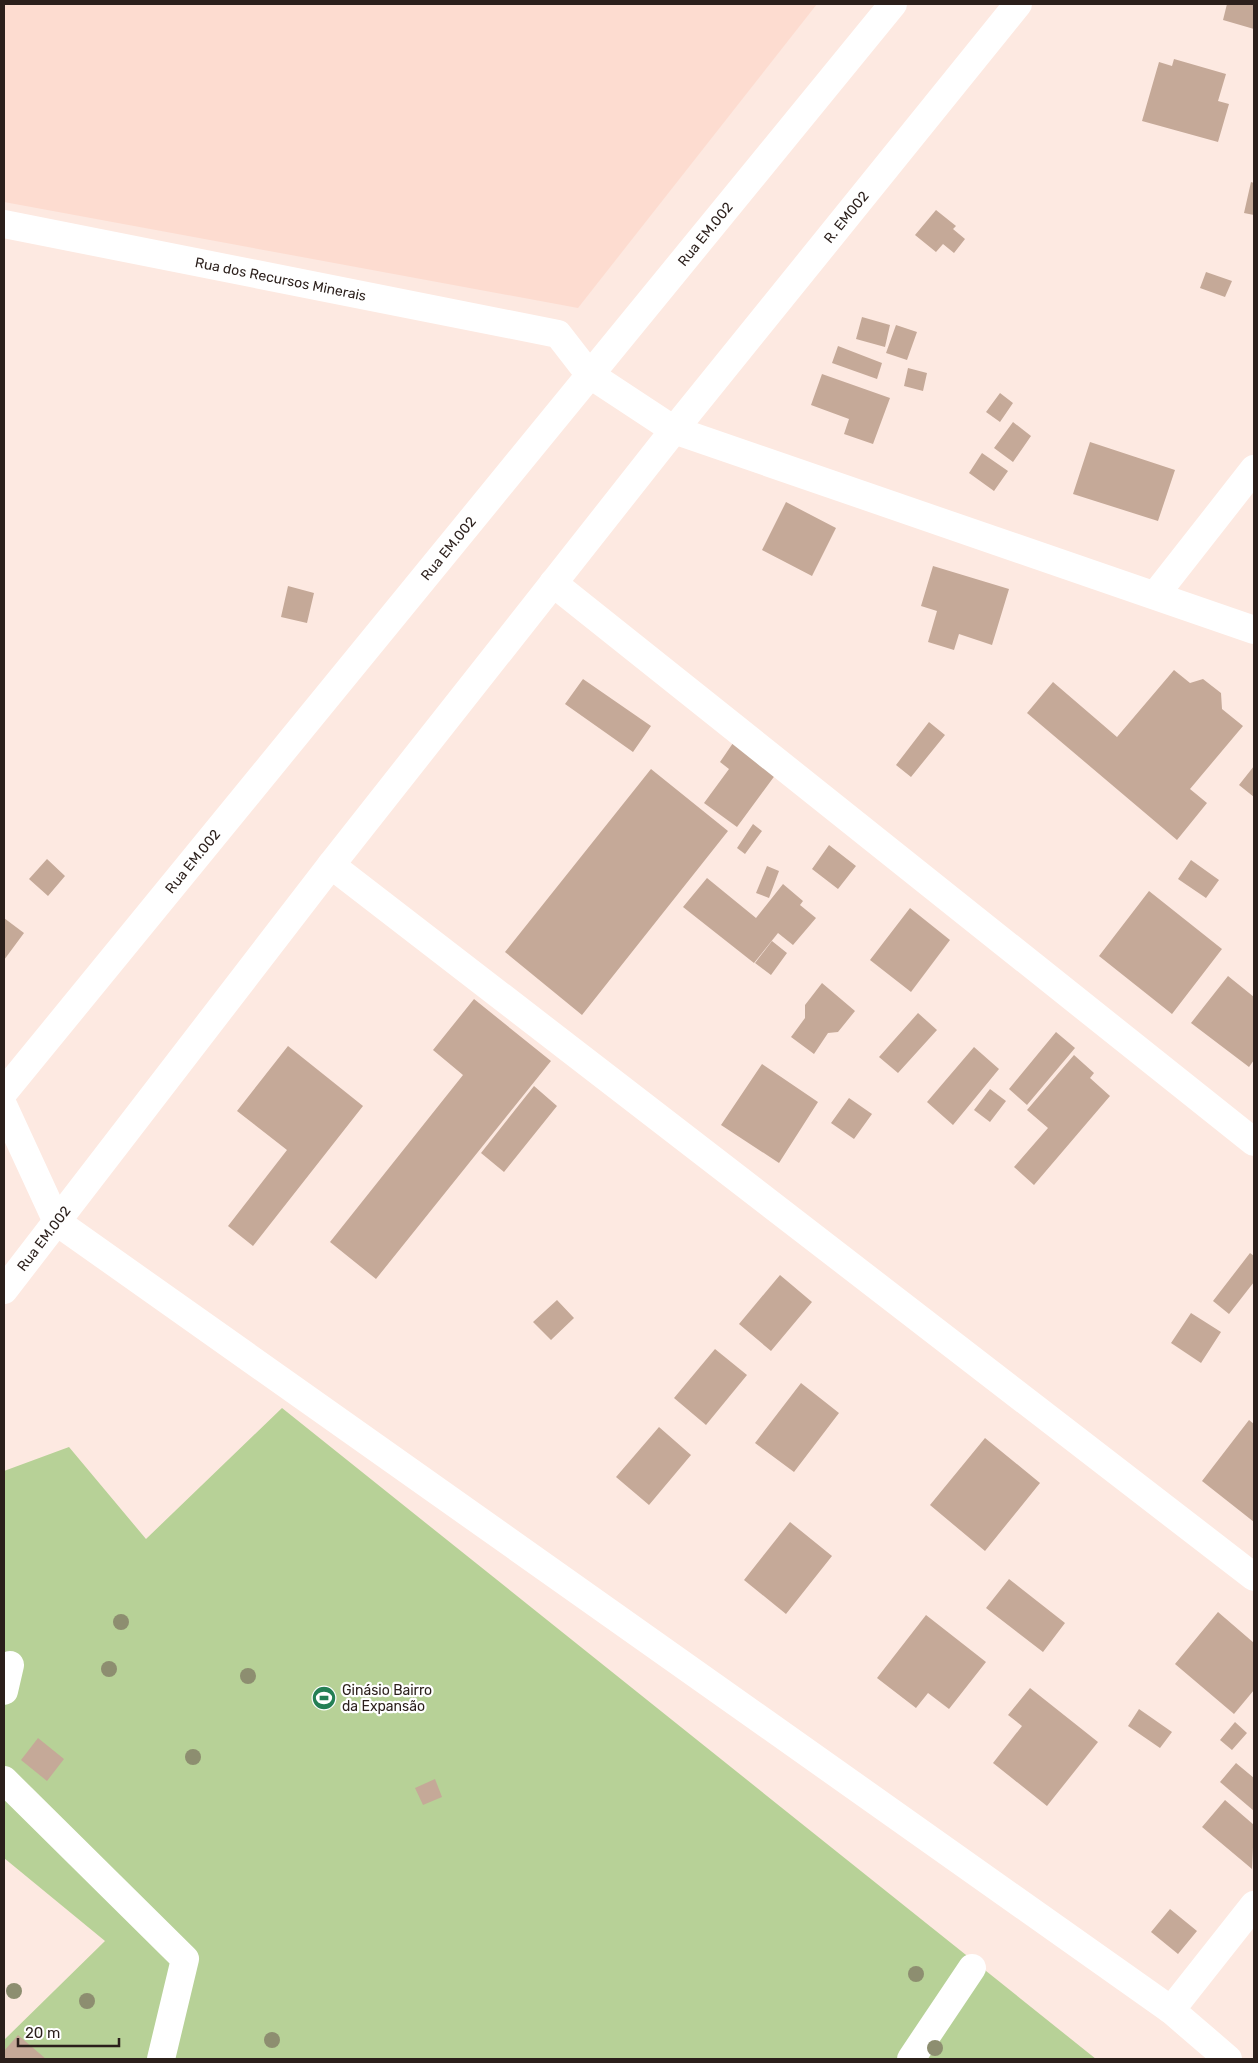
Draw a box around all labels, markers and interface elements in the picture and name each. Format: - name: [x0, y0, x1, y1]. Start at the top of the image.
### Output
- street label: R. EM002: [820, 188, 872, 246]
- street label: Rua EM.002: [674, 199, 736, 269]
- street label: Rua dos Recursos Minerais: [193, 254, 368, 304]
- street label: Rua EM.002: [417, 513, 479, 584]
- street label: Rua EM.002: [161, 826, 224, 897]
- street label: Rua EM.002: [13, 1203, 74, 1274]
- place label: Ginásio Bairro da Expansão: [342, 1682, 432, 1715]
- sports icon: Ginásio Bairro da Expansão: [311, 1685, 337, 1711]
- scale bar: [18, 2016, 119, 2048]
- text: 20 m: [25, 2024, 60, 2042]

